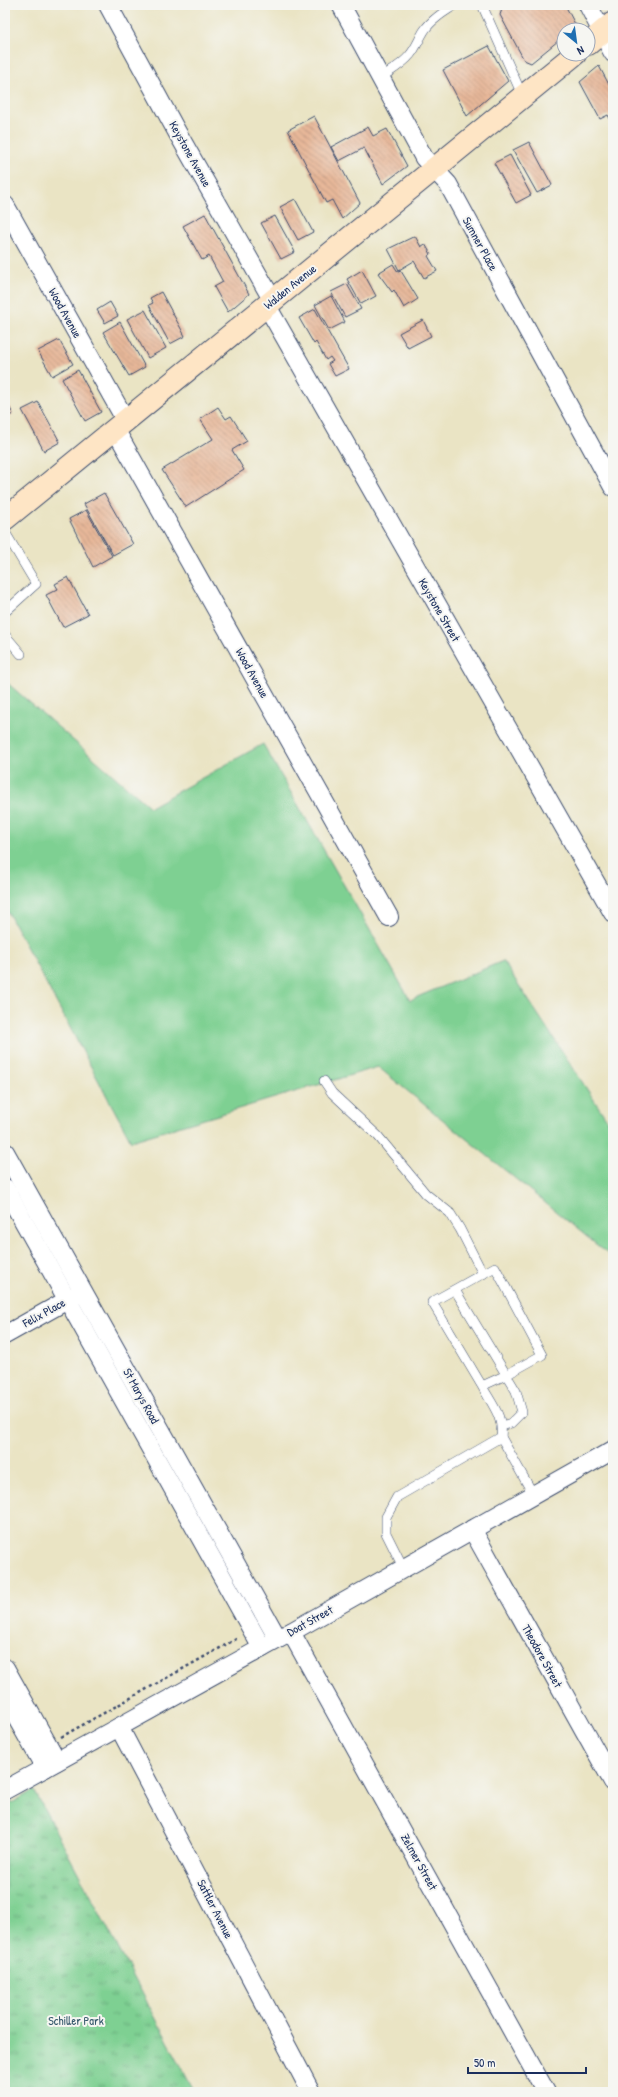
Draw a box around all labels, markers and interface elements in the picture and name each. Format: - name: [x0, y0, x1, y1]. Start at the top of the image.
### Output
- north arrow: [556, 22, 596, 62]
- text: N: [575, 43, 587, 58]
- street label: Keystone Avenue: [165, 118, 216, 190]
- street label: Sumner Place: [459, 214, 502, 274]
- street label: Walden Avenue: [260, 260, 320, 313]
- street label: Wood Avenue: [45, 285, 86, 341]
- street label: Keystone Street: [414, 575, 465, 645]
- street label: Wood Avenue: [232, 645, 273, 701]
- street label: Felix Place: [18, 1294, 68, 1332]
- street label: St Marys Road: [119, 1365, 164, 1427]
- street label: Doat Street: [284, 1601, 337, 1640]
- street label: Theodore Street: [518, 1621, 567, 1691]
- street label: Zelmer Street: [397, 1830, 442, 1894]
- street label: Sattler Avenue: [193, 1876, 238, 1941]
- park label: Schiller Park: [48, 2012, 104, 2029]
- scale bar: [468, 2049, 586, 2075]
- text: 50 m: [474, 2054, 495, 2071]

